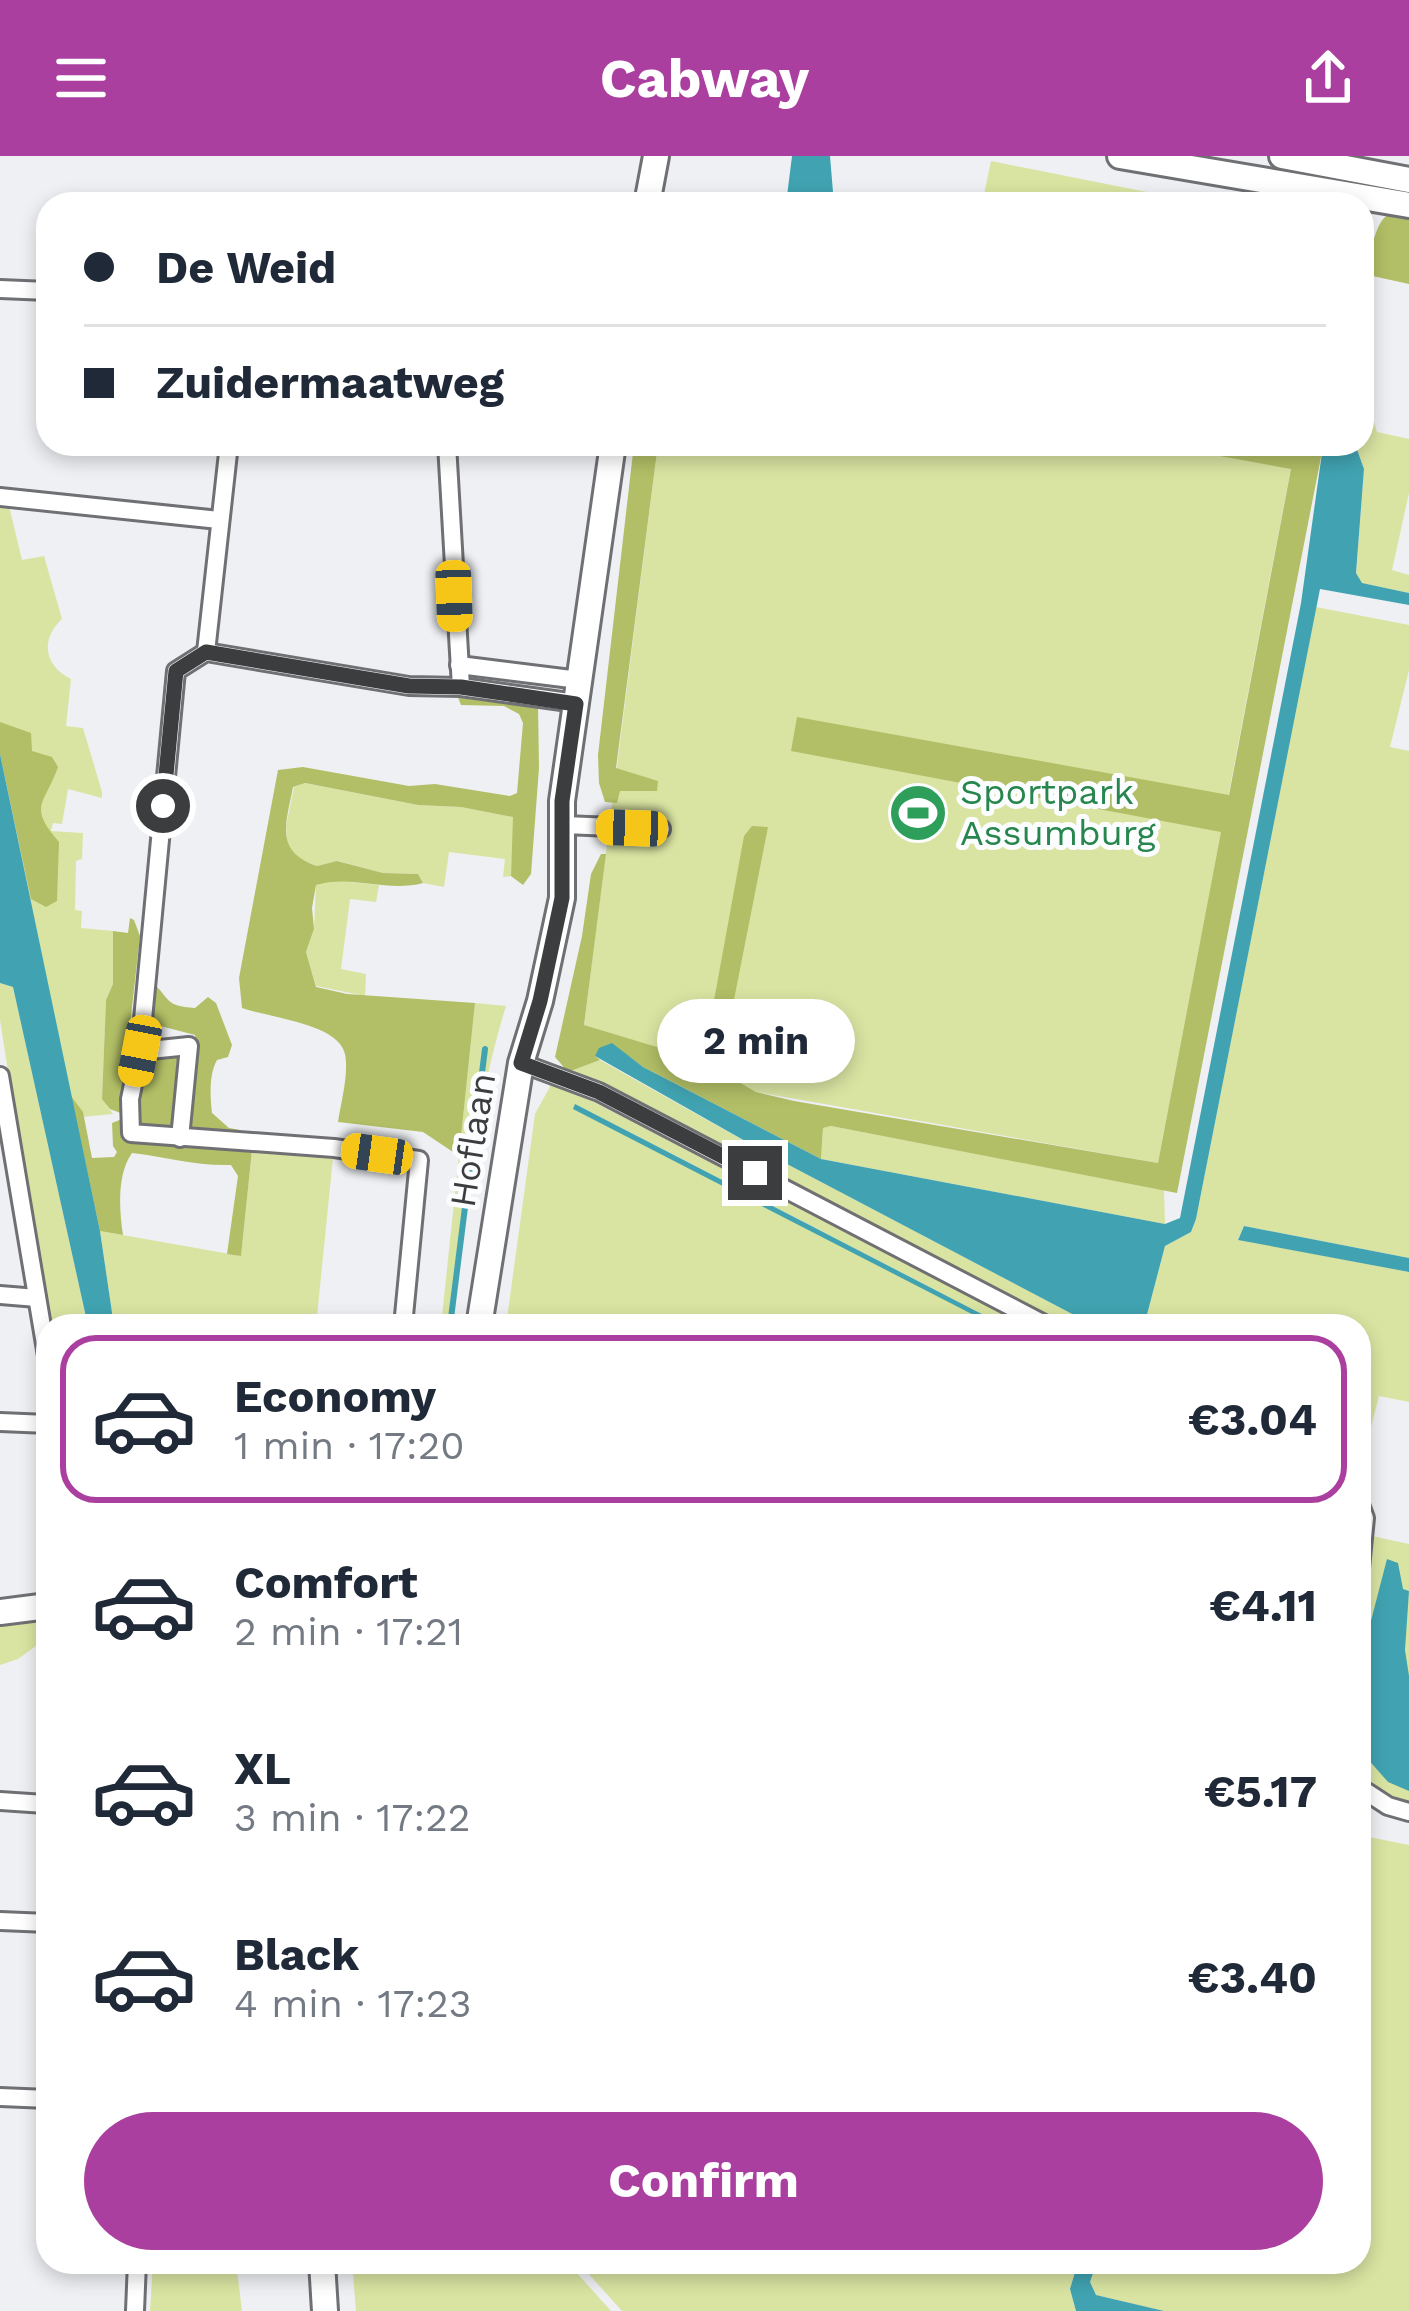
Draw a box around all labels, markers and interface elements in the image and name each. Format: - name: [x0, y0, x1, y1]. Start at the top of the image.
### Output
- icon: menu: [48, 45, 114, 111]
- icon: share: [1295, 45, 1361, 111]
- text: Cabway: [600, 47, 809, 110]
- text: De Weid: [156, 241, 336, 294]
- text: Zuidermaatweg: [156, 356, 504, 409]
- car: [435, 559, 473, 633]
- place label: Sportpark Assumburg: [960, 771, 1157, 854]
- route start: [136, 779, 190, 833]
- sports icon: Sportpark Assumburg: [887, 782, 949, 844]
- car: [595, 809, 669, 847]
- callout: 2 min: [656, 999, 854, 1083]
- car: [115, 1012, 165, 1090]
- text: 2 min: [703, 1018, 809, 1063]
- street label: Hoflaan: [442, 1070, 504, 1210]
- car: [339, 1131, 415, 1177]
- route end: [728, 1146, 782, 1200]
- icon: car: [90, 1365, 198, 1473]
- text: Economy: [234, 1370, 436, 1423]
- text: €3.04: [1188, 1393, 1317, 1446]
- text: 1 min · 17:20: [234, 1423, 464, 1468]
- icon: car: [90, 1551, 198, 1659]
- text: Comfort: [234, 1556, 418, 1609]
- text: €4.11: [1209, 1579, 1317, 1632]
- text: 2 min · 17:21: [234, 1609, 463, 1654]
- icon: car: [90, 1737, 198, 1845]
- text: XL: [234, 1742, 291, 1795]
- text: €5.17: [1204, 1765, 1317, 1818]
- text: 3 min · 17:22: [234, 1795, 470, 1840]
- icon: car: [90, 1923, 198, 2031]
- text: Black: [234, 1928, 359, 1981]
- text: €3.40: [1188, 1951, 1317, 2004]
- text: 4 min · 17:23: [234, 1981, 472, 2026]
- button: Confirm: [84, 2112, 1323, 2250]

